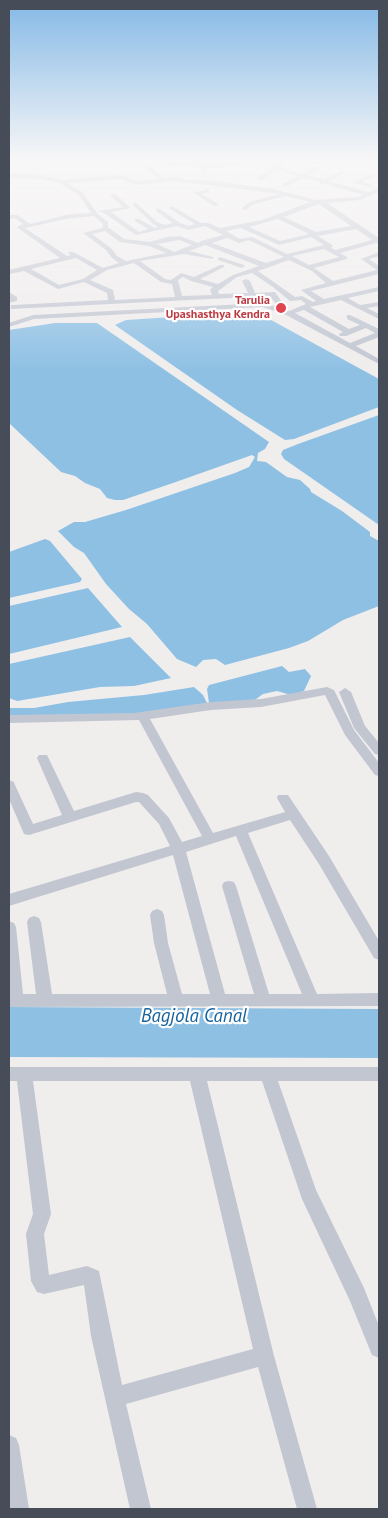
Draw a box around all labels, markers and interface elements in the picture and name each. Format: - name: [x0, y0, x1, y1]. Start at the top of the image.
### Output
- place label: Tarulia Upashasthya Kendra: [166, 294, 270, 322]
- marker: Tarulia Upashasthya Kendra: [274, 301, 288, 315]
- water label: Bagjola Canal: [141, 1006, 247, 1028]

